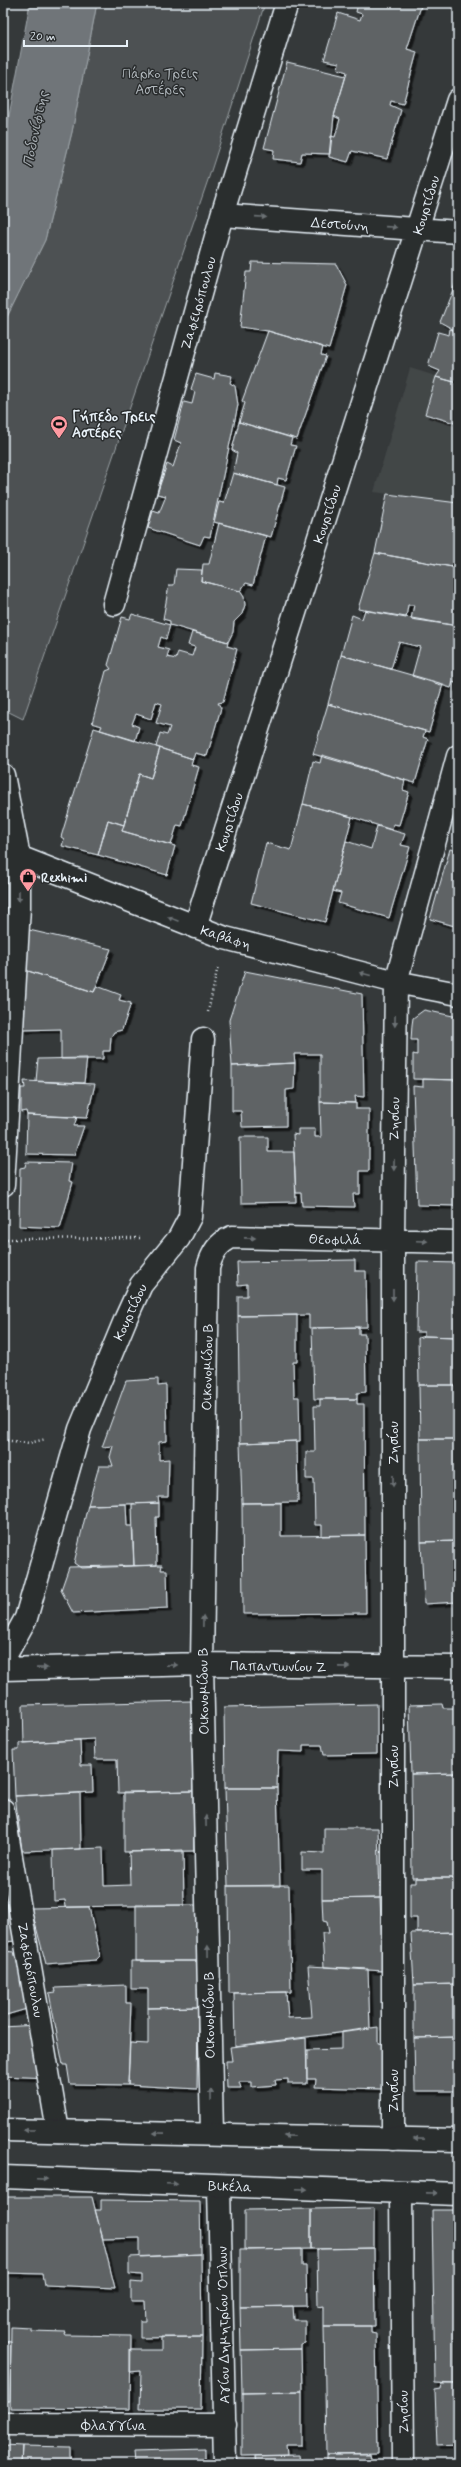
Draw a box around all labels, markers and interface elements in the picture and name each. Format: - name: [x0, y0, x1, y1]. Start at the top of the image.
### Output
- scale bar: [24, 22, 127, 48]
- text: 20 m: [30, 29, 56, 45]
- park label: Πάρκο Τρεις Αστέρες: [122, 65, 198, 99]
- water label: Ποδονίφτης: [18, 88, 54, 169]
- street label: Κουρτίδου: [409, 173, 444, 237]
- one-way arrow: [255, 214, 267, 221]
- street label: Δεστούνη: [310, 214, 370, 236]
- one-way arrow: [385, 224, 397, 231]
- street label: Ζαφειρόπουλου: [177, 255, 221, 352]
- place label: Γήπεδο Τρεις Αστέρες: [72, 408, 156, 442]
- sports icon: Γήπεδο Τρεις Αστέρες: [49, 414, 69, 439]
- street label: Κουρτίδου: [310, 482, 346, 546]
- street label: Κουρτίδου: [212, 790, 248, 854]
- shop icon: Rexhimi: [18, 867, 38, 892]
- place label: Rexhimi: [41, 869, 87, 887]
- one-way arrow: [16, 890, 22, 903]
- one-way arrow: [167, 915, 179, 921]
- street label: Καβάφη: [198, 922, 253, 954]
- one-way arrow: [359, 971, 371, 977]
- one-way arrow: [392, 1015, 399, 1027]
- street label: Ζησίου: [386, 1097, 404, 1141]
- one-way arrow: [391, 1159, 397, 1172]
- street label: Θεοφιλά: [308, 1231, 362, 1249]
- one-way arrow: [244, 1234, 256, 1241]
- one-way arrow: [416, 1237, 428, 1244]
- street label: Κουρτίδου: [110, 1281, 152, 1344]
- one-way arrow: [390, 1289, 396, 1302]
- street label: Οικονομίδου Β: [198, 1323, 218, 1411]
- street label: Ζησίου: [385, 1421, 403, 1465]
- one-way arrow: [390, 1475, 396, 1488]
- one-way arrow: [200, 1614, 206, 1627]
- street label: Οικονομίδου Β: [194, 1647, 214, 1735]
- street label: Παπαντωνίου Ζ: [230, 1657, 327, 1677]
- one-way arrow: [166, 1662, 179, 1668]
- one-way arrow: [338, 1664, 351, 1670]
- one-way arrow: [36, 1665, 48, 1672]
- street label: Ζησίου: [385, 1745, 403, 1789]
- one-way arrow: [202, 1815, 209, 1827]
- street label: Ζαφειρόπουλου: [13, 1921, 47, 2019]
- one-way arrow: [205, 1944, 211, 1957]
- street label: Οικονομίδου Β: [200, 1971, 220, 2059]
- street label: Ζησίου: [385, 2069, 403, 2113]
- one-way arrow: [208, 2088, 214, 2101]
- one-way arrow: [22, 2127, 35, 2133]
- one-way arrow: [152, 2130, 165, 2136]
- one-way arrow: [282, 2133, 295, 2139]
- one-way arrow: [412, 2136, 425, 2142]
- one-way arrow: [36, 2175, 48, 2182]
- street label: Βικέλα: [208, 2176, 252, 2197]
- one-way arrow: [166, 2181, 179, 2187]
- one-way arrow: [296, 2186, 309, 2192]
- one-way arrow: [426, 2190, 439, 2196]
- street label: Αγίου Δημητρίου Όπλων: [214, 2246, 234, 2404]
- street label: Ζησίου: [395, 2390, 413, 2434]
- street label: Φλαγγίνα: [80, 2417, 147, 2435]

